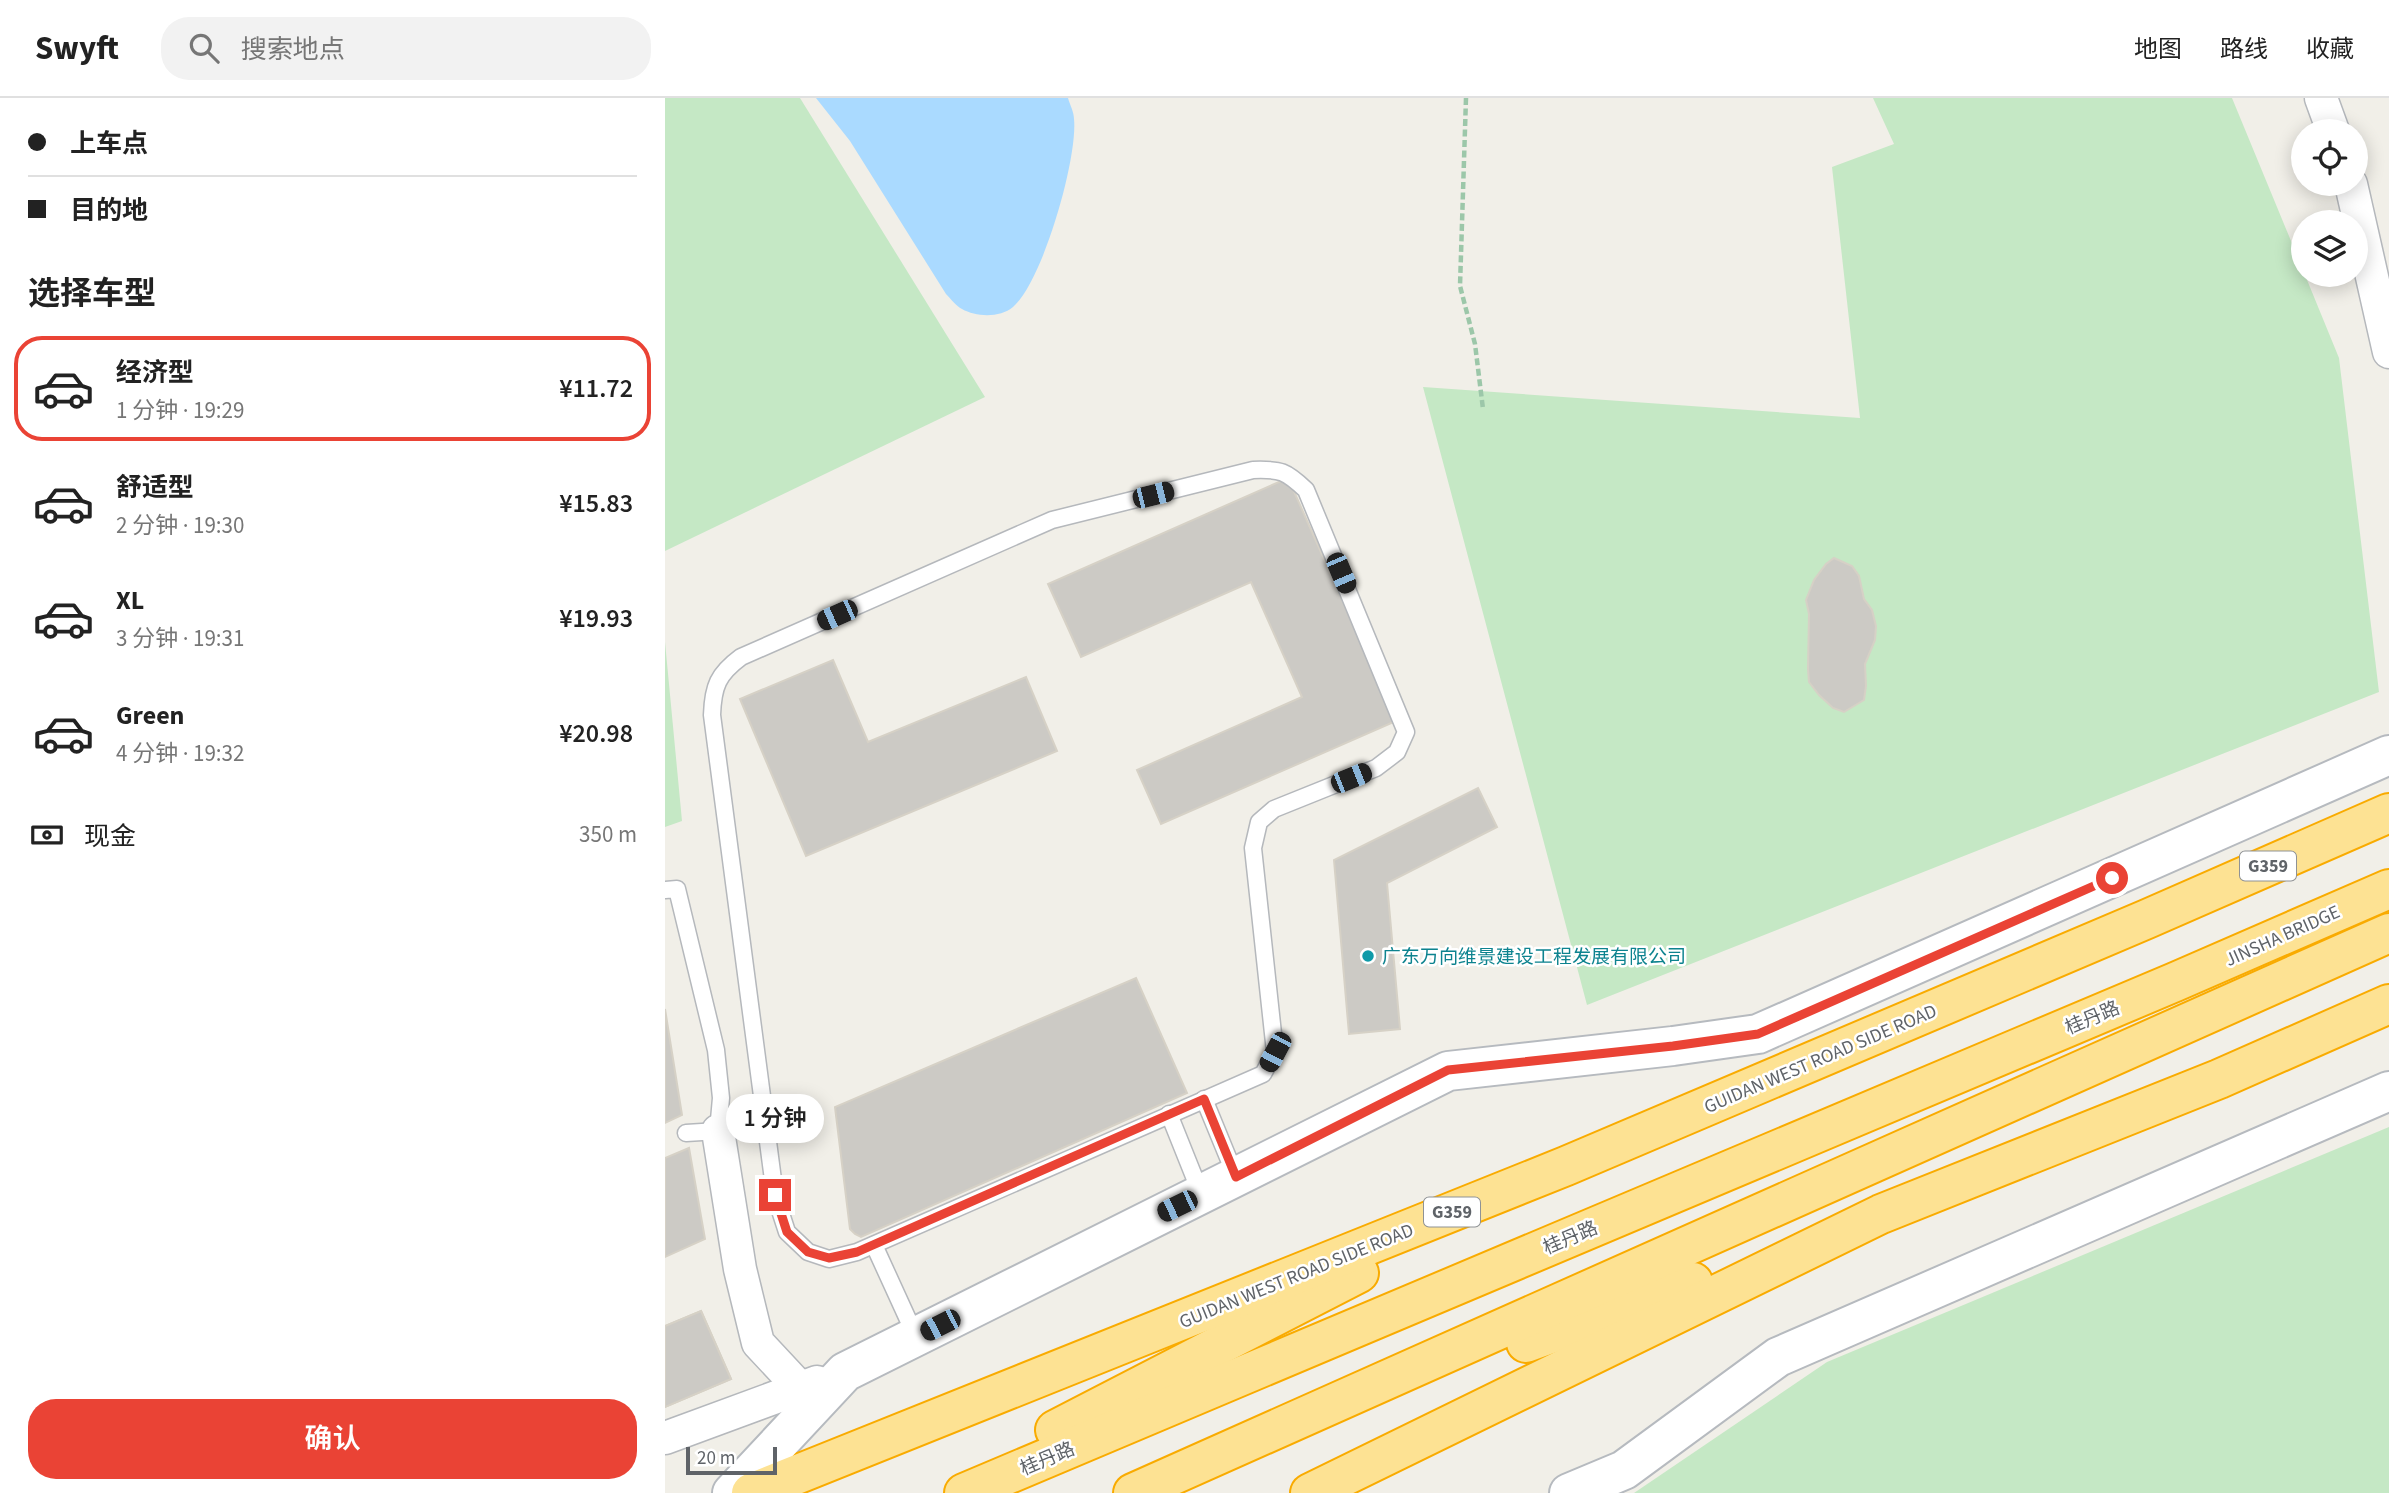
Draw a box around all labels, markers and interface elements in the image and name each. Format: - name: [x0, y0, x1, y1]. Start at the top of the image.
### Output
- search box: [161, 17, 651, 80]
- text: Swyft: [35, 25, 119, 72]
- icon: search: [185, 29, 223, 67]
- text: 搜索地点: [241, 31, 345, 68]
- text: 地图: [2134, 32, 2182, 67]
- text: 路线: [2220, 32, 2268, 67]
- text: 收藏: [2306, 32, 2354, 67]
- map controls: [2291, 119, 2368, 287]
- button: locate: [2291, 119, 2368, 196]
- text: 上车点: [70, 125, 148, 162]
- text: 目的地: [70, 192, 148, 229]
- button: layers: [2291, 210, 2368, 287]
- text: 选择车型: [28, 271, 156, 317]
- text: 经济型: [116, 354, 194, 391]
- icon: car: [32, 357, 95, 420]
- text: ¥11.72: [559, 370, 633, 407]
- text: 1 分钟 · 19:29: [116, 394, 244, 427]
- text: 舒适型: [116, 469, 194, 506]
- icon: car: [32, 472, 95, 535]
- car: [1131, 480, 1176, 510]
- text: ¥15.83: [559, 485, 633, 522]
- text: 2 分钟 · 19:30: [116, 509, 244, 542]
- car: [1324, 550, 1359, 596]
- text: XL: [116, 582, 144, 619]
- icon: car: [32, 587, 95, 650]
- car: [814, 597, 861, 633]
- text: ¥19.93: [559, 600, 633, 637]
- text: 3 分钟 · 19:31: [116, 622, 244, 655]
- text: Green: [116, 697, 184, 734]
- icon: car: [32, 702, 95, 765]
- text: ¥20.98: [559, 715, 633, 752]
- text: 4 分钟 · 19:32: [116, 737, 244, 770]
- car: [1328, 760, 1375, 796]
- icon: cash: [28, 816, 66, 854]
- text: 现金: [84, 818, 136, 855]
- text: 350 m: [579, 818, 637, 851]
- road number: G359: [2240, 852, 2296, 880]
- route start: [2096, 862, 2128, 894]
- street label: JINSHA BRIDGE: [2221, 899, 2344, 974]
- place label: 广东万向维景建设工程发展有限公司: [1382, 944, 1686, 971]
- marker: 广东万向维景建设工程发展有限公司: [1360, 948, 1376, 964]
- street label: 桂丹路: [2061, 995, 2124, 1042]
- street label: GUIDAN WEST ROAD SIDE ROAD: [1700, 998, 1941, 1121]
- car: [1256, 1029, 1295, 1075]
- callout: 1 分钟: [726, 1094, 824, 1142]
- text: 1 分钟: [744, 1102, 806, 1135]
- route end: [759, 1179, 791, 1211]
- car: [1154, 1187, 1201, 1225]
- road number: G359: [1424, 1198, 1480, 1226]
- street label: 桂丹路: [1539, 1215, 1602, 1262]
- street label: GUIDAN WEST ROAD SIDE ROAD: [1175, 1217, 1418, 1336]
- car: [917, 1306, 964, 1344]
- button: 确认: [28, 1399, 637, 1479]
- street label: 桂丹路: [1016, 1436, 1079, 1483]
- scale bar: [686, 1444, 777, 1476]
- text: 20 m: [697, 1445, 735, 1472]

